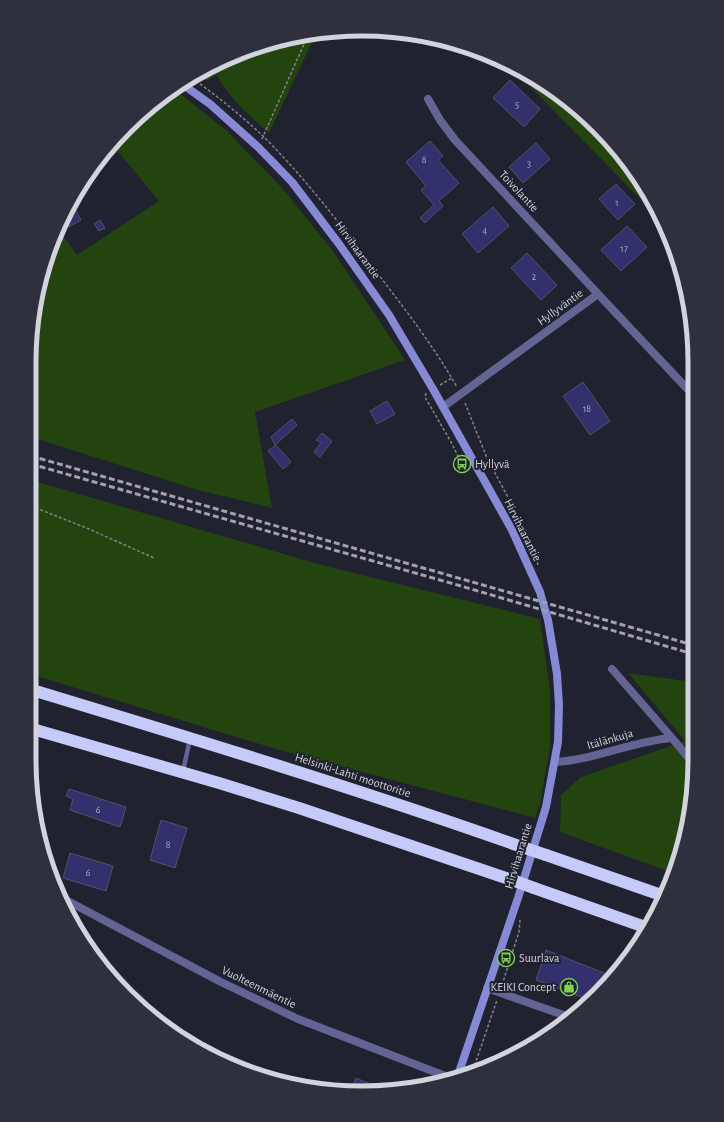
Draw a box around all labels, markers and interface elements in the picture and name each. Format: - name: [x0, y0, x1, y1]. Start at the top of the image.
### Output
- house number: 5: [515, 100, 519, 110]
- house number: 8: [422, 155, 427, 165]
- house number: 3: [527, 159, 531, 169]
- street label: Toivolantie: [497, 168, 541, 214]
- house number: 1: [615, 198, 619, 208]
- street label: Hirvihaarantie: [333, 219, 383, 281]
- house number: 4: [483, 226, 488, 236]
- house number: 17: [620, 244, 628, 254]
- house number: 2: [532, 272, 537, 282]
- street label: Hyllyväntie: [535, 287, 585, 328]
- house number: 18: [583, 404, 591, 414]
- bus stop icon: Hyllyvä: [452, 454, 472, 474]
- place label: Hyllyvä: [475, 458, 510, 471]
- street label: Hirvihaarantie: [502, 497, 544, 563]
- street label: Itälänkuja: [586, 727, 635, 752]
- street label: Helsinki-Lahti moottoritie: [294, 751, 412, 799]
- house number: 6: [96, 805, 101, 815]
- street label: Hirvihaarantie: [502, 822, 534, 890]
- house number: 8: [166, 840, 171, 850]
- house number: 6: [86, 868, 91, 878]
- bus stop icon: Suurlava: [496, 948, 516, 968]
- place label: Suurlava: [519, 952, 560, 964]
- street label: Vuolteenmäentie: [220, 964, 298, 1010]
- shop icon: KEIKI Concept: [559, 977, 579, 997]
- place label: KEIKI Concept: [491, 981, 556, 993]

